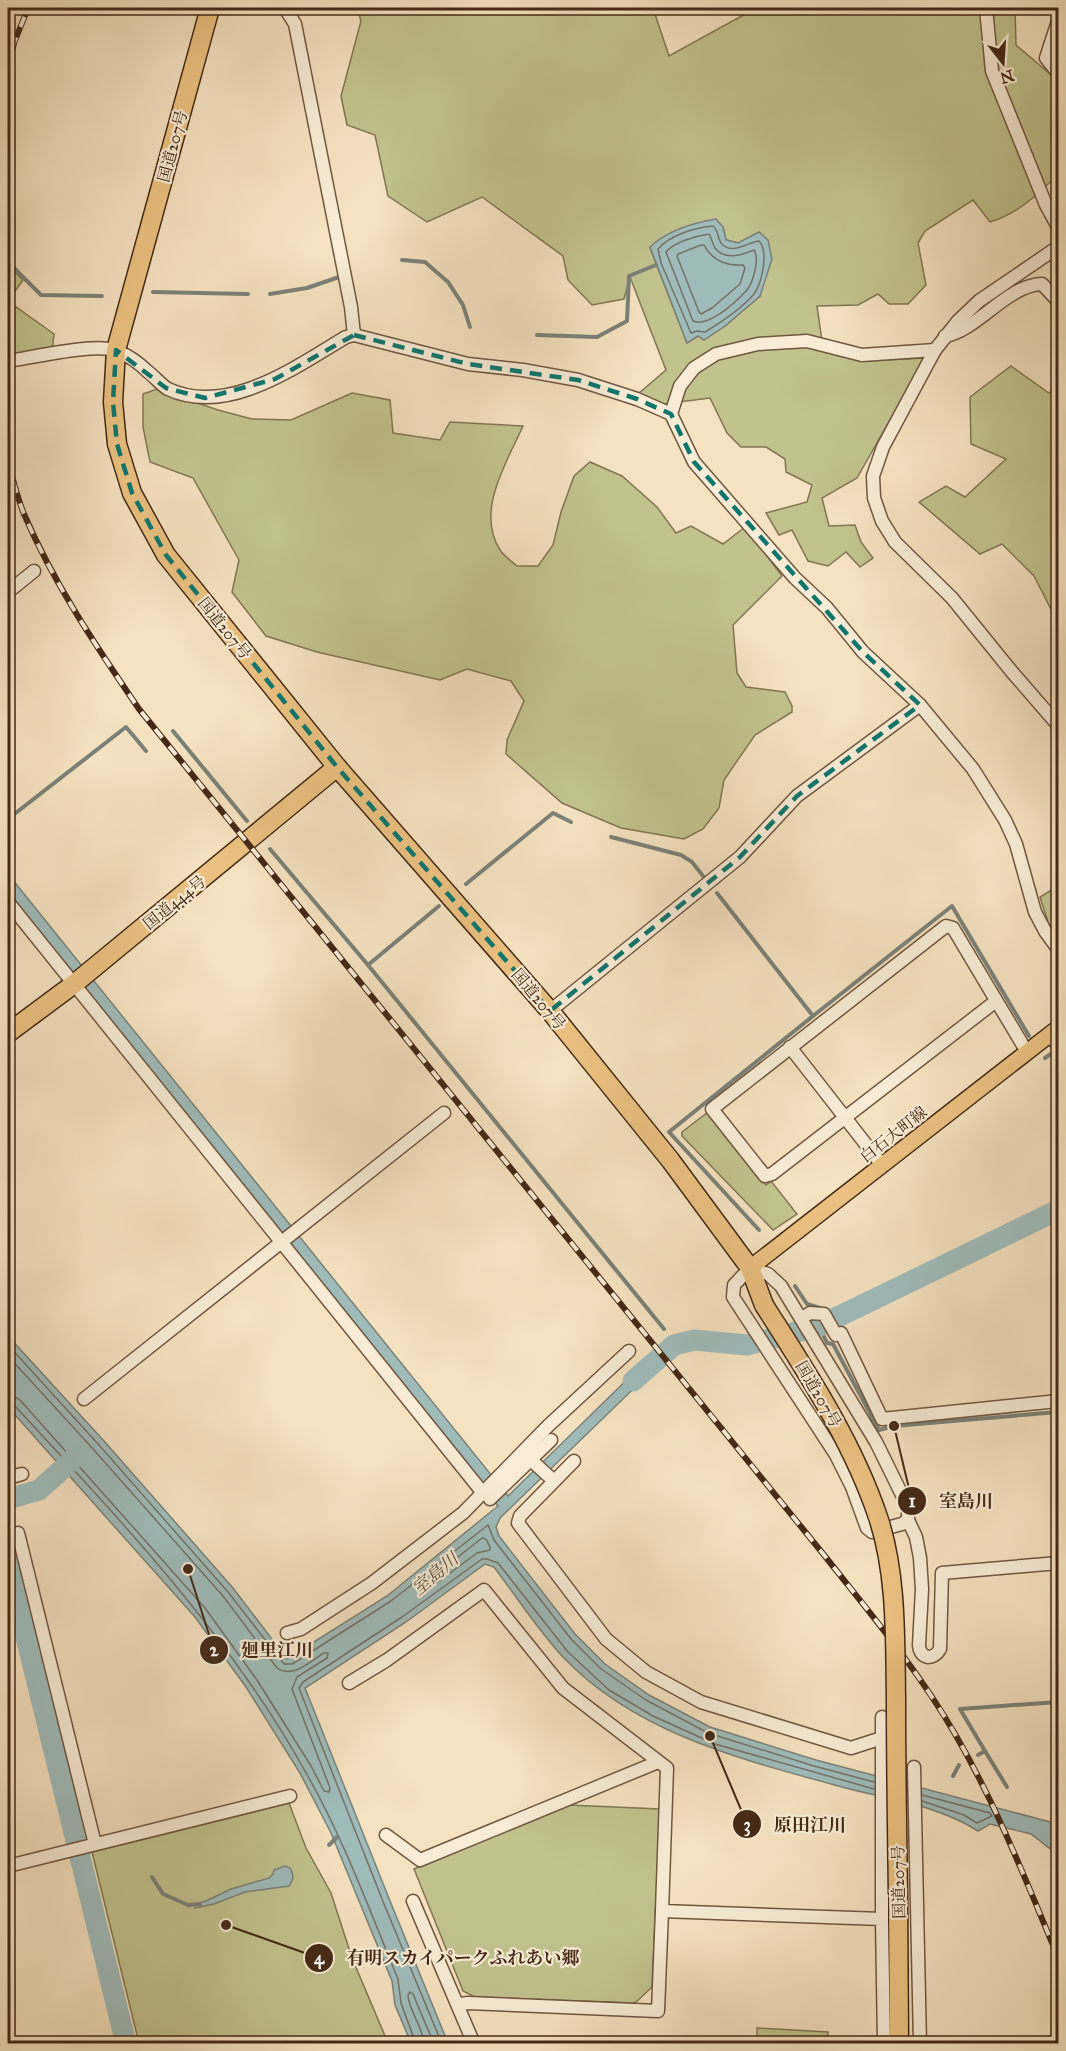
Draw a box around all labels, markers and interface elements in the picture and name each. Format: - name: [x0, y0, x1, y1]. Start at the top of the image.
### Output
- north arrow: [973, 33, 1033, 93]
- text: N: [998, 66, 1017, 88]
- street label: 国道207号: [154, 108, 191, 184]
- street label: 国道207号: [194, 594, 255, 663]
- street label: 国道444号: [139, 871, 209, 933]
- street label: 国道207号: [508, 965, 570, 1034]
- street label: 白石大町線: [856, 1102, 931, 1167]
- street label: 国道207号: [792, 1358, 845, 1431]
- callout: 室島川: [897, 1483, 1005, 1519]
- text: 1: [908, 1490, 916, 1512]
- text: 室島川: [939, 1490, 993, 1512]
- water label: 室島川: [407, 1547, 464, 1600]
- callout: 廻里江川: [199, 1632, 325, 1668]
- text: 2: [210, 1639, 220, 1661]
- text: 廻里江川: [241, 1639, 313, 1661]
- callout: 原田江川: [732, 1806, 858, 1842]
- text: 3: [743, 1814, 751, 1837]
- text: 原田江川: [774, 1814, 846, 1836]
- street label: 国道207号: [888, 1845, 909, 1919]
- callout: 有明スカイパークふれあい郷: [304, 1940, 592, 1976]
- text: 4: [314, 1947, 325, 1970]
- text: 有明スカイパークふれあい郷: [346, 1947, 580, 1969]

